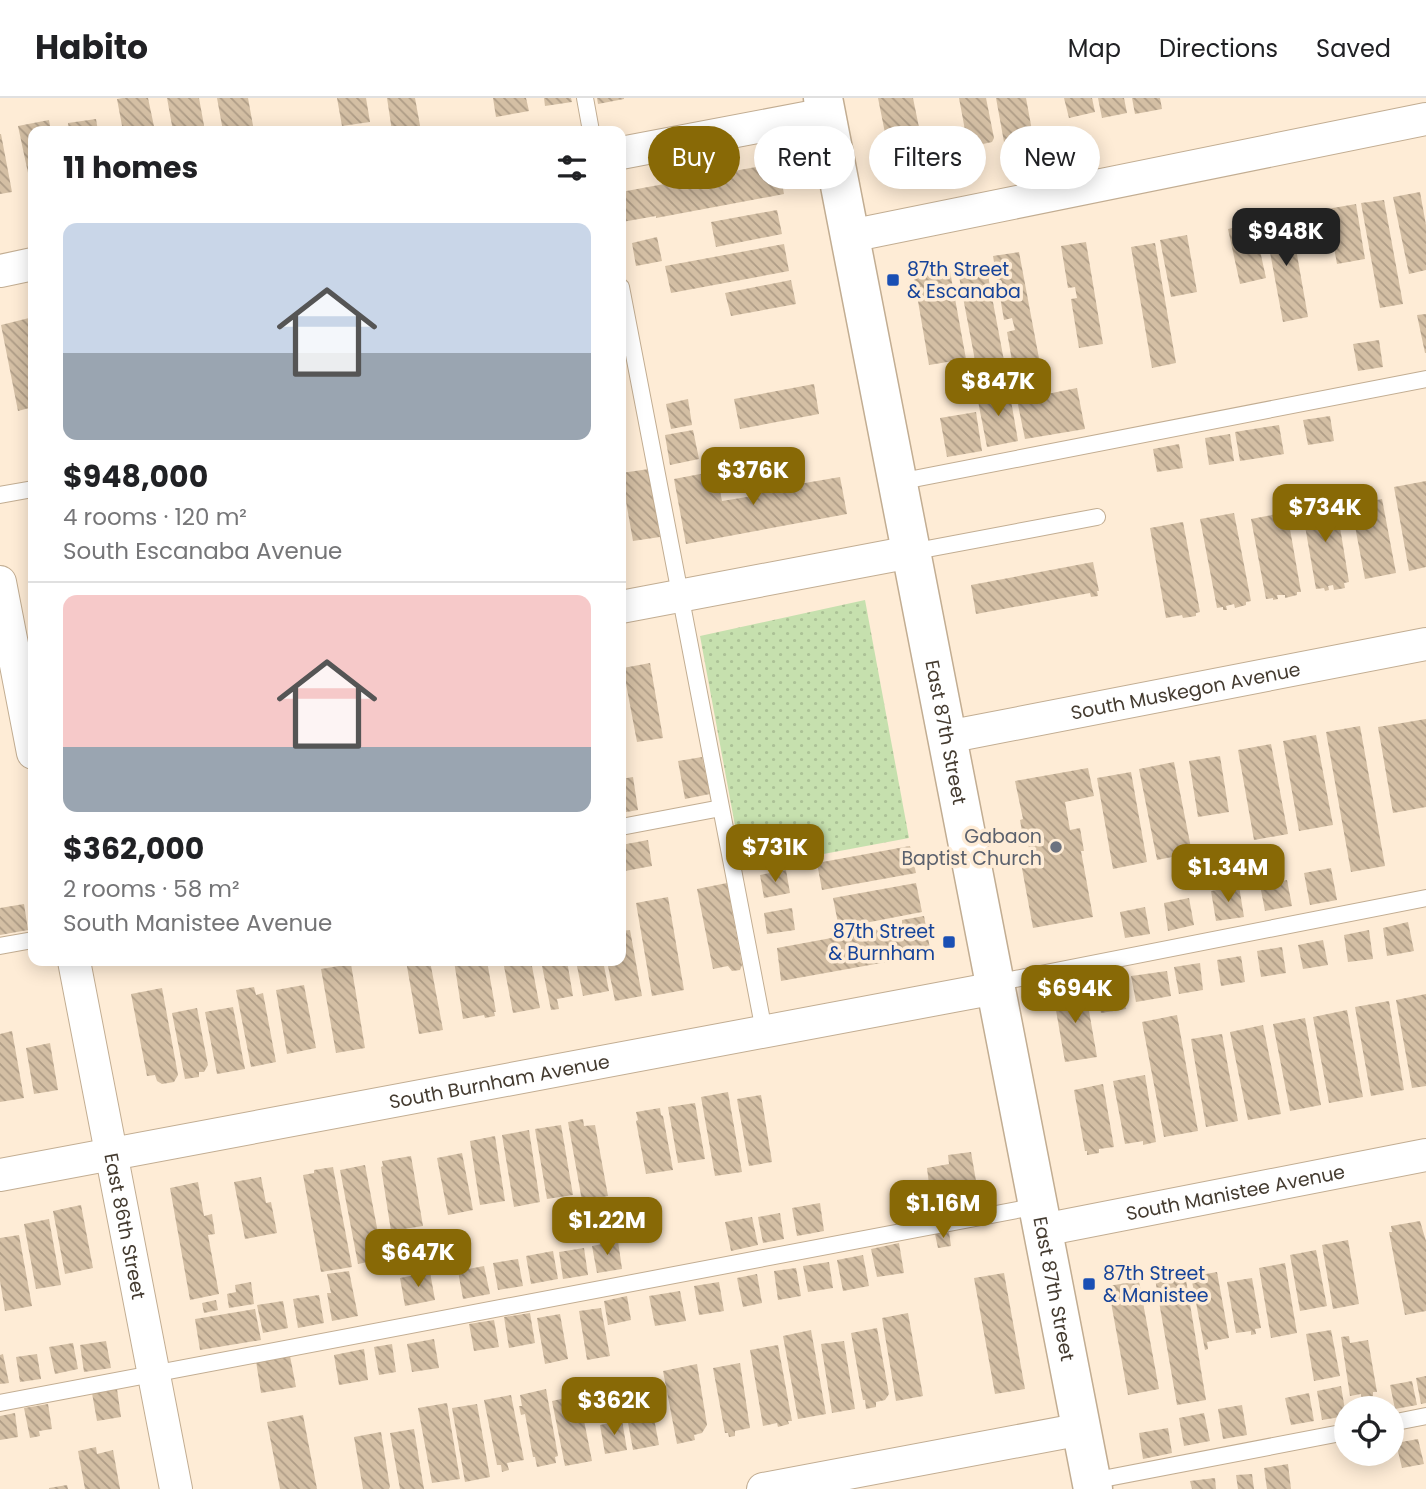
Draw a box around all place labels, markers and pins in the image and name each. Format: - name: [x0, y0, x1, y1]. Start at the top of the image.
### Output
- pin: $948K: [1237, 208, 1335, 268]
- place label: 87th Street & Escanaba: [907, 256, 1021, 305]
- marker: 87th Street & Escanaba: [885, 272, 901, 288]
- pin: $847K: [949, 358, 1047, 418]
- pin: $376K: [704, 448, 802, 507]
- pin: $734K: [1276, 484, 1374, 544]
- place label: Gabaon Baptist Church: [901, 823, 1042, 872]
- pin: $731K: [726, 824, 824, 884]
- marker: Gabaon Baptist Church: [1048, 839, 1064, 855]
- pin: $1.34M: [1171, 844, 1285, 904]
- place label: 87th Street & Burnham: [828, 918, 935, 967]
- marker: 87th Street & Burnham: [941, 934, 957, 950]
- pin: $694K: [1026, 965, 1124, 1025]
- pin: $1.16M: [886, 1180, 1000, 1240]
- pin: $1.22M: [550, 1198, 664, 1257]
- pin: $647K: [369, 1230, 467, 1289]
- place label: 87th Street & Manistee: [1103, 1260, 1209, 1309]
- marker: 87th Street & Manistee: [1081, 1276, 1097, 1292]
- pin: $362K: [565, 1378, 663, 1437]

